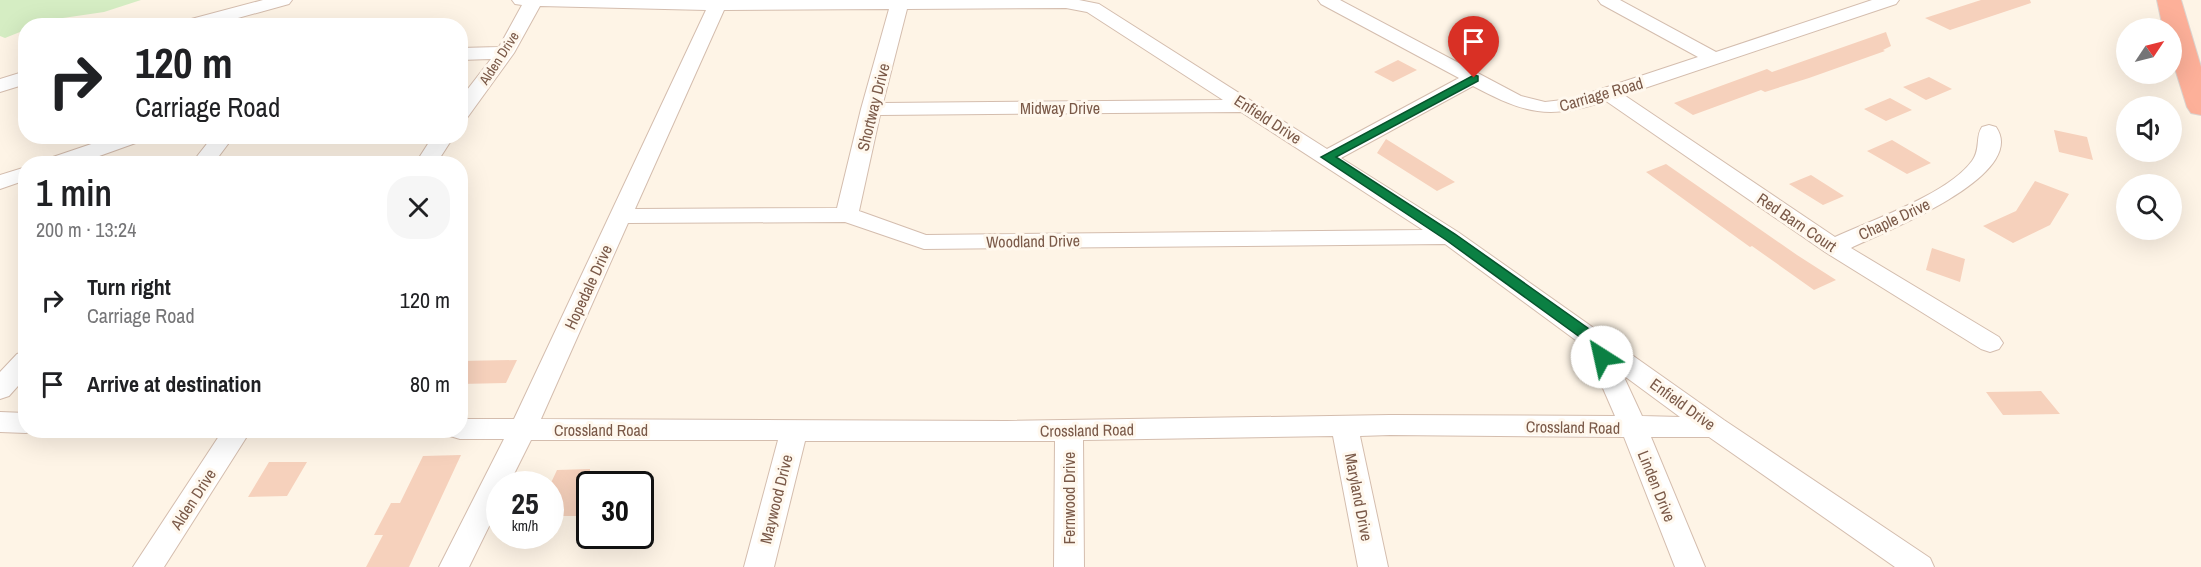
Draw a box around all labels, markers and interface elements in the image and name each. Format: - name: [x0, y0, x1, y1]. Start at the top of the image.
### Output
- pin: [1448, 16, 1499, 78]
- north arrow: [2116, 18, 2182, 84]
- map controls: [2116, 18, 2182, 240]
- icon: arrive: [1457, 25, 1490, 58]
- street label: Alden Drive: [475, 28, 523, 89]
- text: 120 m: [135, 35, 233, 91]
- icon: right: [36, 42, 114, 120]
- street label: Shortway Drive: [851, 61, 895, 153]
- street label: Carriage Road: [1557, 72, 1645, 116]
- text: Carriage Road: [135, 89, 280, 125]
- street label: Enfield Drive: [1230, 89, 1306, 149]
- button: sound: [2116, 96, 2182, 162]
- street label: Midway Drive: [1020, 97, 1100, 119]
- text: 1 min: [36, 169, 112, 217]
- button: search: [2116, 174, 2182, 240]
- button: close: [387, 176, 450, 239]
- street label: Red Barn Court: [1753, 187, 1841, 257]
- street label: Chaple Drive: [1855, 193, 1933, 245]
- text: 200 m · 13:24: [36, 216, 136, 243]
- street label: Woodland Drive: [986, 229, 1080, 253]
- street label: Hopedale Drive: [559, 241, 617, 333]
- text: Turn right: [87, 272, 171, 302]
- icon: right: [36, 284, 69, 317]
- text: 120 m: [400, 285, 450, 315]
- text: Carriage Road: [87, 302, 195, 329]
- position arrow: [1570, 325, 1634, 389]
- icon: arrive: [36, 368, 69, 401]
- text: Arrive at destination: [87, 369, 261, 399]
- text: 80 m: [410, 369, 450, 399]
- street label: Enfield Drive: [1646, 373, 1720, 435]
- street label: Crossland Road: [1526, 415, 1620, 439]
- street label: Crossland Road: [1040, 418, 1134, 442]
- street label: Crossland Road: [554, 419, 648, 441]
- street label: Linden Drive: [1633, 447, 1681, 525]
- street label: Maryland Drive: [1340, 451, 1378, 543]
- street label: Maywood Drive: [754, 452, 798, 546]
- street label: Fernwood Drive: [1058, 452, 1080, 544]
- street label: Alden Drive: [165, 464, 221, 535]
- speed limit sign: 30: [576, 471, 654, 549]
- text: 25: [511, 483, 539, 523]
- text: km/h: [512, 515, 538, 536]

